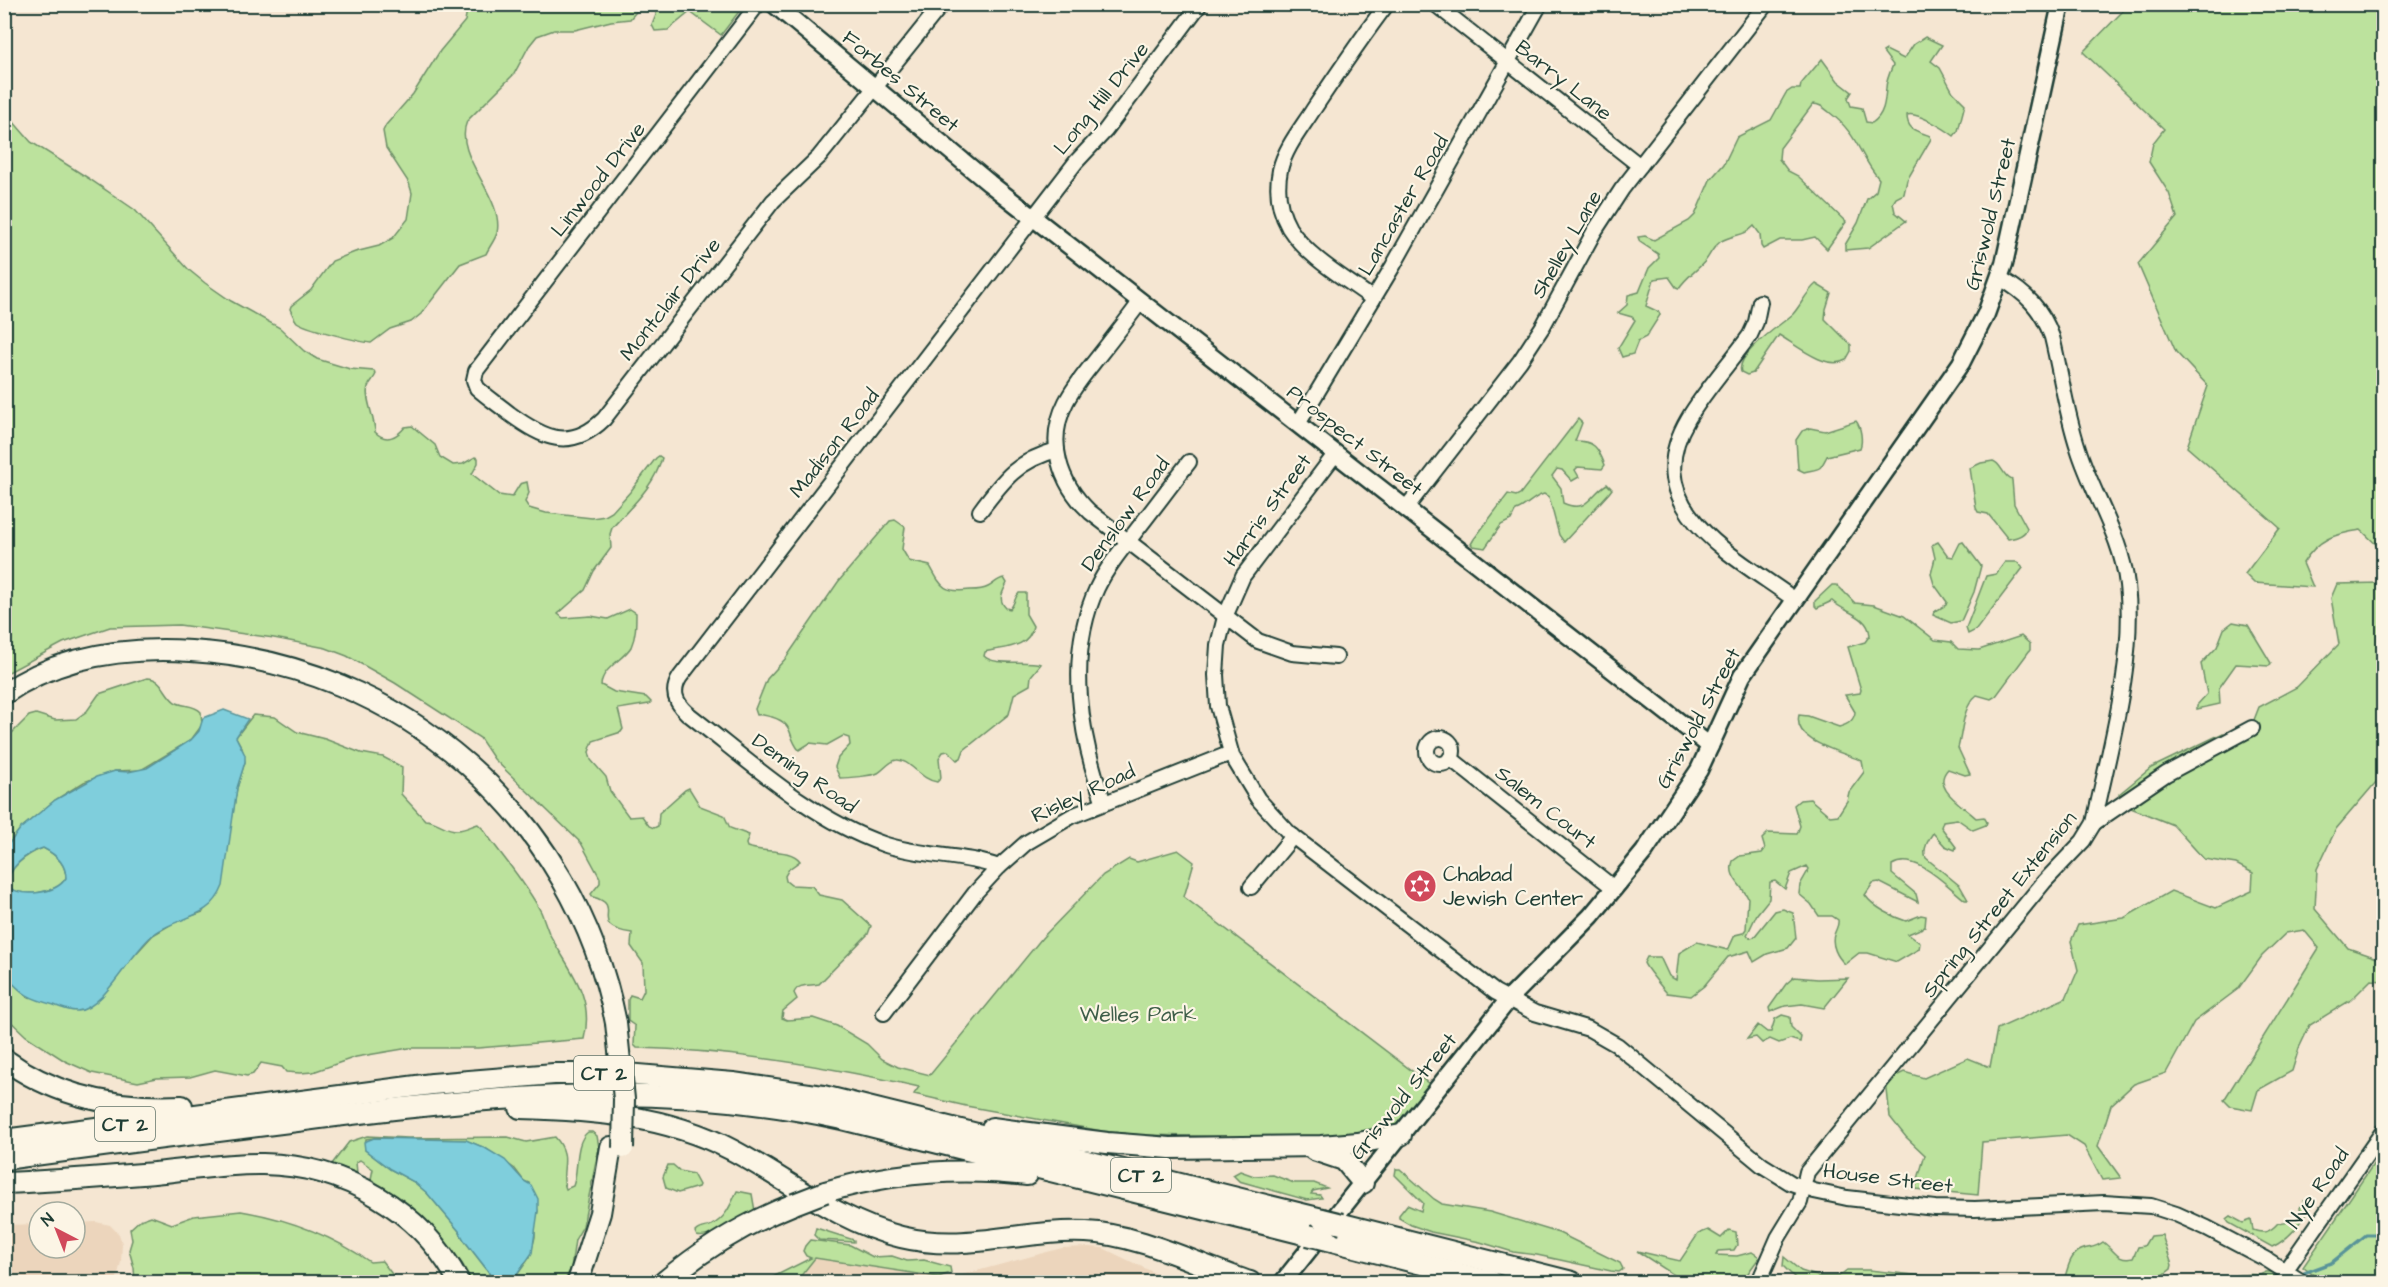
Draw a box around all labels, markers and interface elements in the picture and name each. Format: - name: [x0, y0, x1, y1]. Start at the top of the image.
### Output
- street label: Forbes Street: [836, 24, 966, 139]
- street label: Barry Lane: [1508, 33, 1618, 129]
- street label: Long Hill Drive: [1047, 36, 1158, 162]
- street label: Linwood Drive: [544, 116, 652, 243]
- street label: Lancaster Road: [1351, 129, 1456, 281]
- street label: Griswold Street: [1958, 134, 2024, 293]
- street label: Shelley Lane: [1524, 185, 1611, 305]
- street label: Montclair Drive: [613, 232, 728, 367]
- street label: Prospect Street: [1280, 378, 1429, 504]
- street label: Madison Road: [782, 382, 886, 504]
- street label: Harris Street: [1216, 447, 1319, 573]
- street label: Denslow Road: [1074, 451, 1177, 577]
- street label: Griswold Street: [1649, 642, 1748, 794]
- street label: Deming Road: [745, 726, 863, 822]
- street label: Risley Road: [1027, 757, 1141, 832]
- street label: Salem Court: [1489, 759, 1603, 856]
- street label: Spring Street Extension: [1915, 805, 2085, 1005]
- place label: Chabad Jewish Center: [1443, 860, 1584, 913]
- synagogue icon: Chabad Jewish Center: [1402, 868, 1438, 904]
- park label: Welles Park: [1080, 1000, 1196, 1029]
- street label: Griswold Street: [1343, 1026, 1464, 1166]
- road number: CT 2: [574, 1056, 634, 1090]
- road number: CT 2: [95, 1107, 155, 1141]
- street label: Nye Road: [2279, 1142, 2358, 1236]
- street label: House Street: [1822, 1156, 1955, 1201]
- road number: CT 2: [1111, 1158, 1171, 1192]
- north arrow: [27, 1200, 87, 1260]
- text: N: [37, 1208, 59, 1231]

